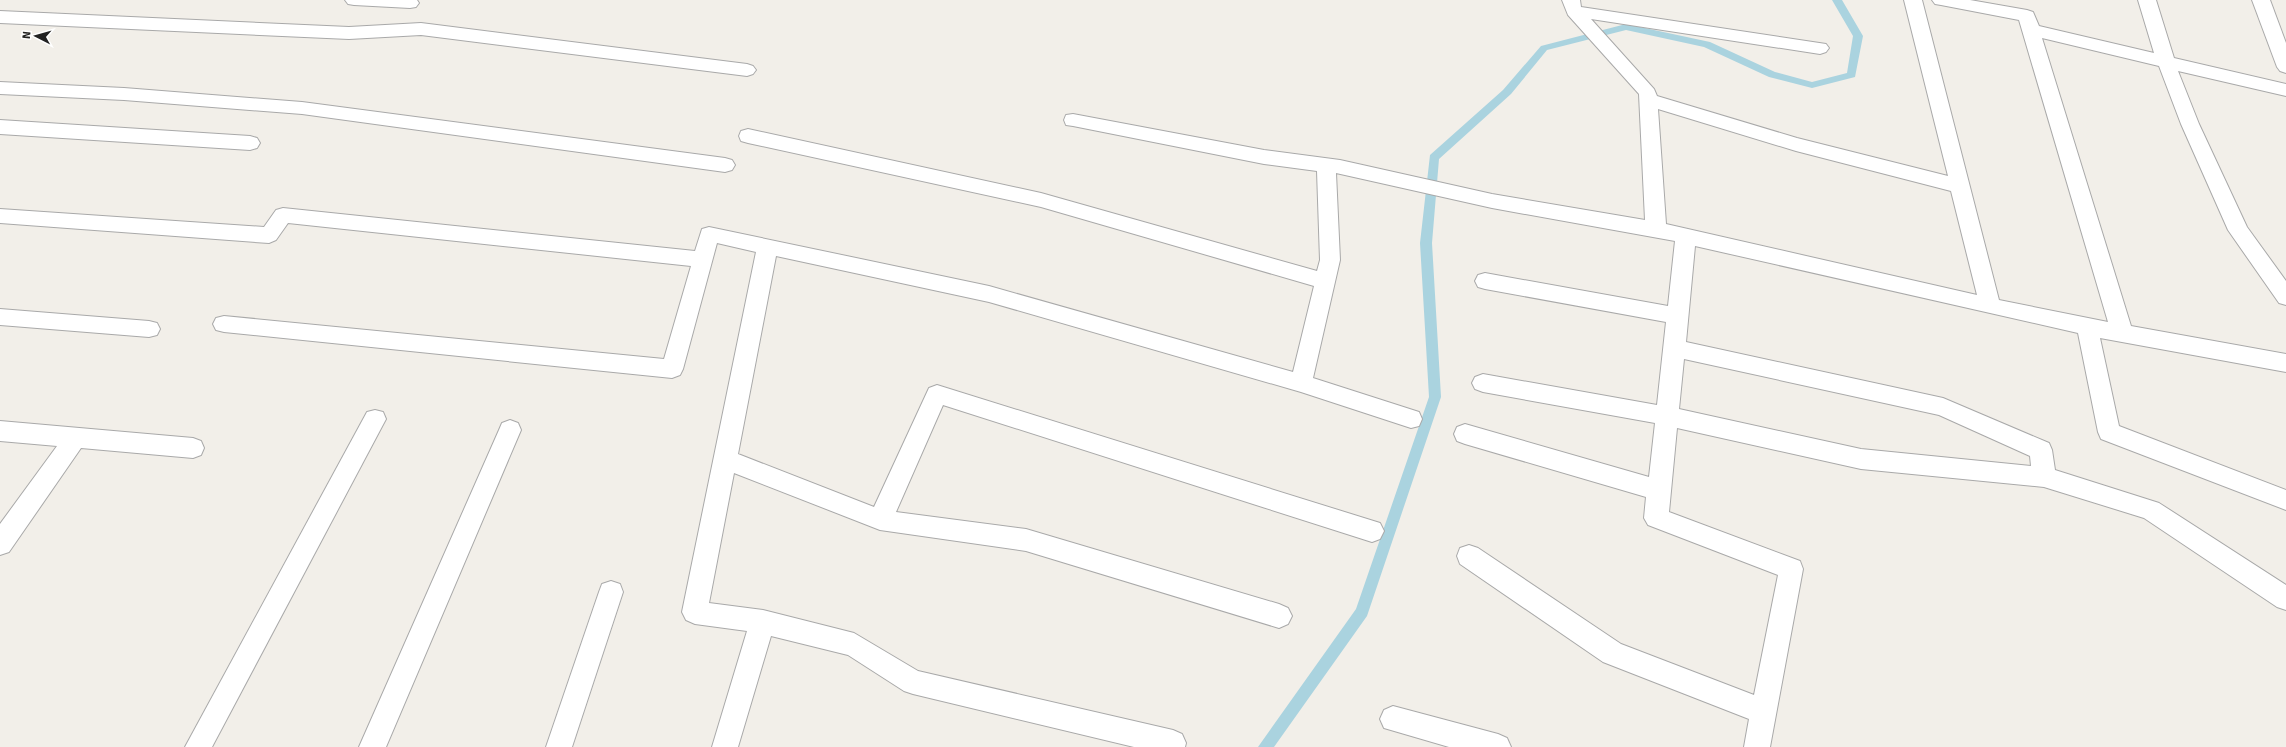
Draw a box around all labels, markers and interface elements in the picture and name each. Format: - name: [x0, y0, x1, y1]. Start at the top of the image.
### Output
- north arrow: [16, 16, 56, 56]
- text: N: [20, 31, 33, 39]

